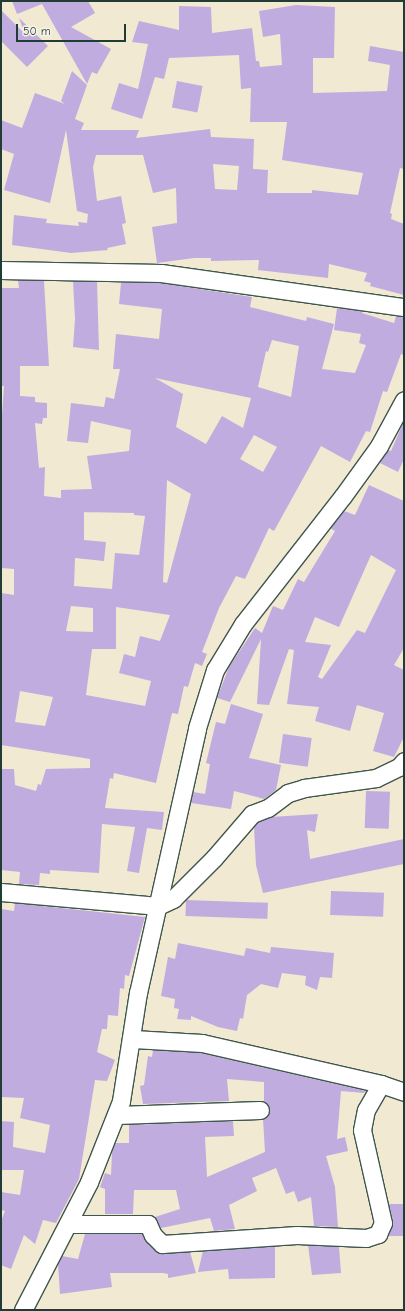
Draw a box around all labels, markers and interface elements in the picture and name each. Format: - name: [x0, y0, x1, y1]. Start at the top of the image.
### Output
- scale bar: [18, 16, 128, 42]
- text: 50 m: [23, 24, 51, 38]

